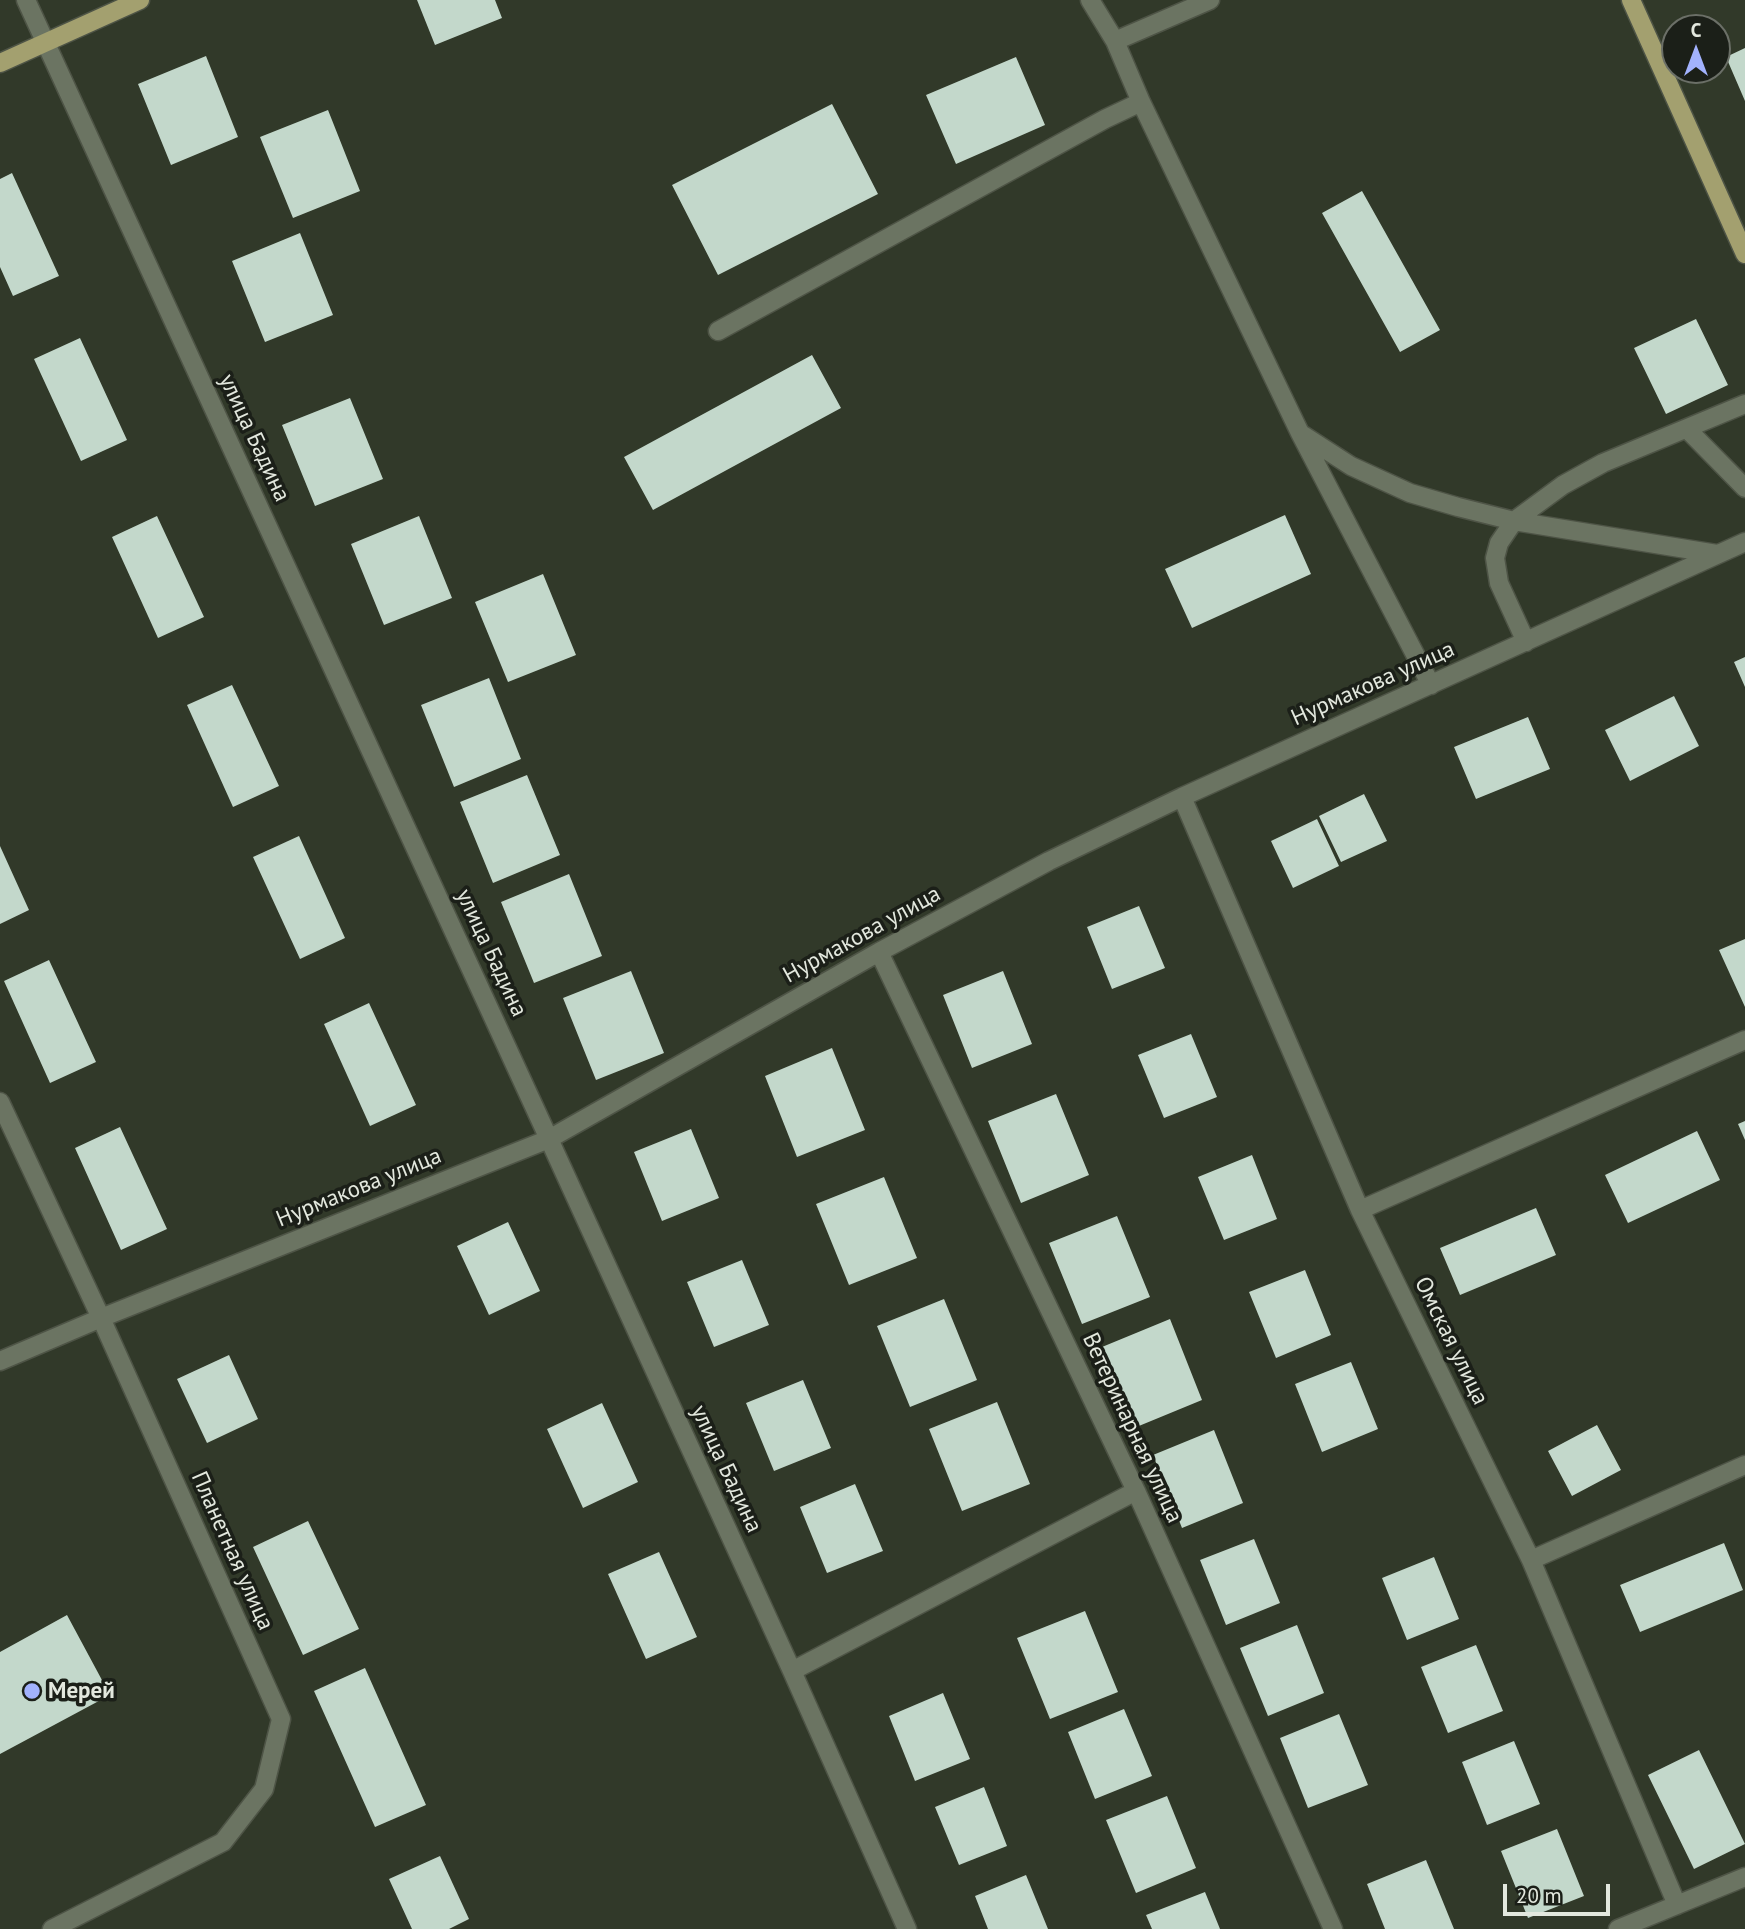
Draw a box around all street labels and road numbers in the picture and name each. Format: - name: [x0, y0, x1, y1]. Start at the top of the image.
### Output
- street label: улица Бадина: [212, 370, 296, 506]
- street label: Нурмакова улица: [1287, 636, 1459, 732]
- street label: Нурмакова улица: [779, 880, 945, 990]
- street label: улица Бадина: [449, 885, 533, 1021]
- street label: Нурмакова улица: [272, 1142, 446, 1234]
- street label: Омская улица: [1408, 1273, 1494, 1409]
- street label: Ветеринарная улица: [1076, 1329, 1188, 1527]
- street label: улица Бадина: [684, 1401, 768, 1537]
- street label: Планетная улица: [185, 1467, 279, 1635]

